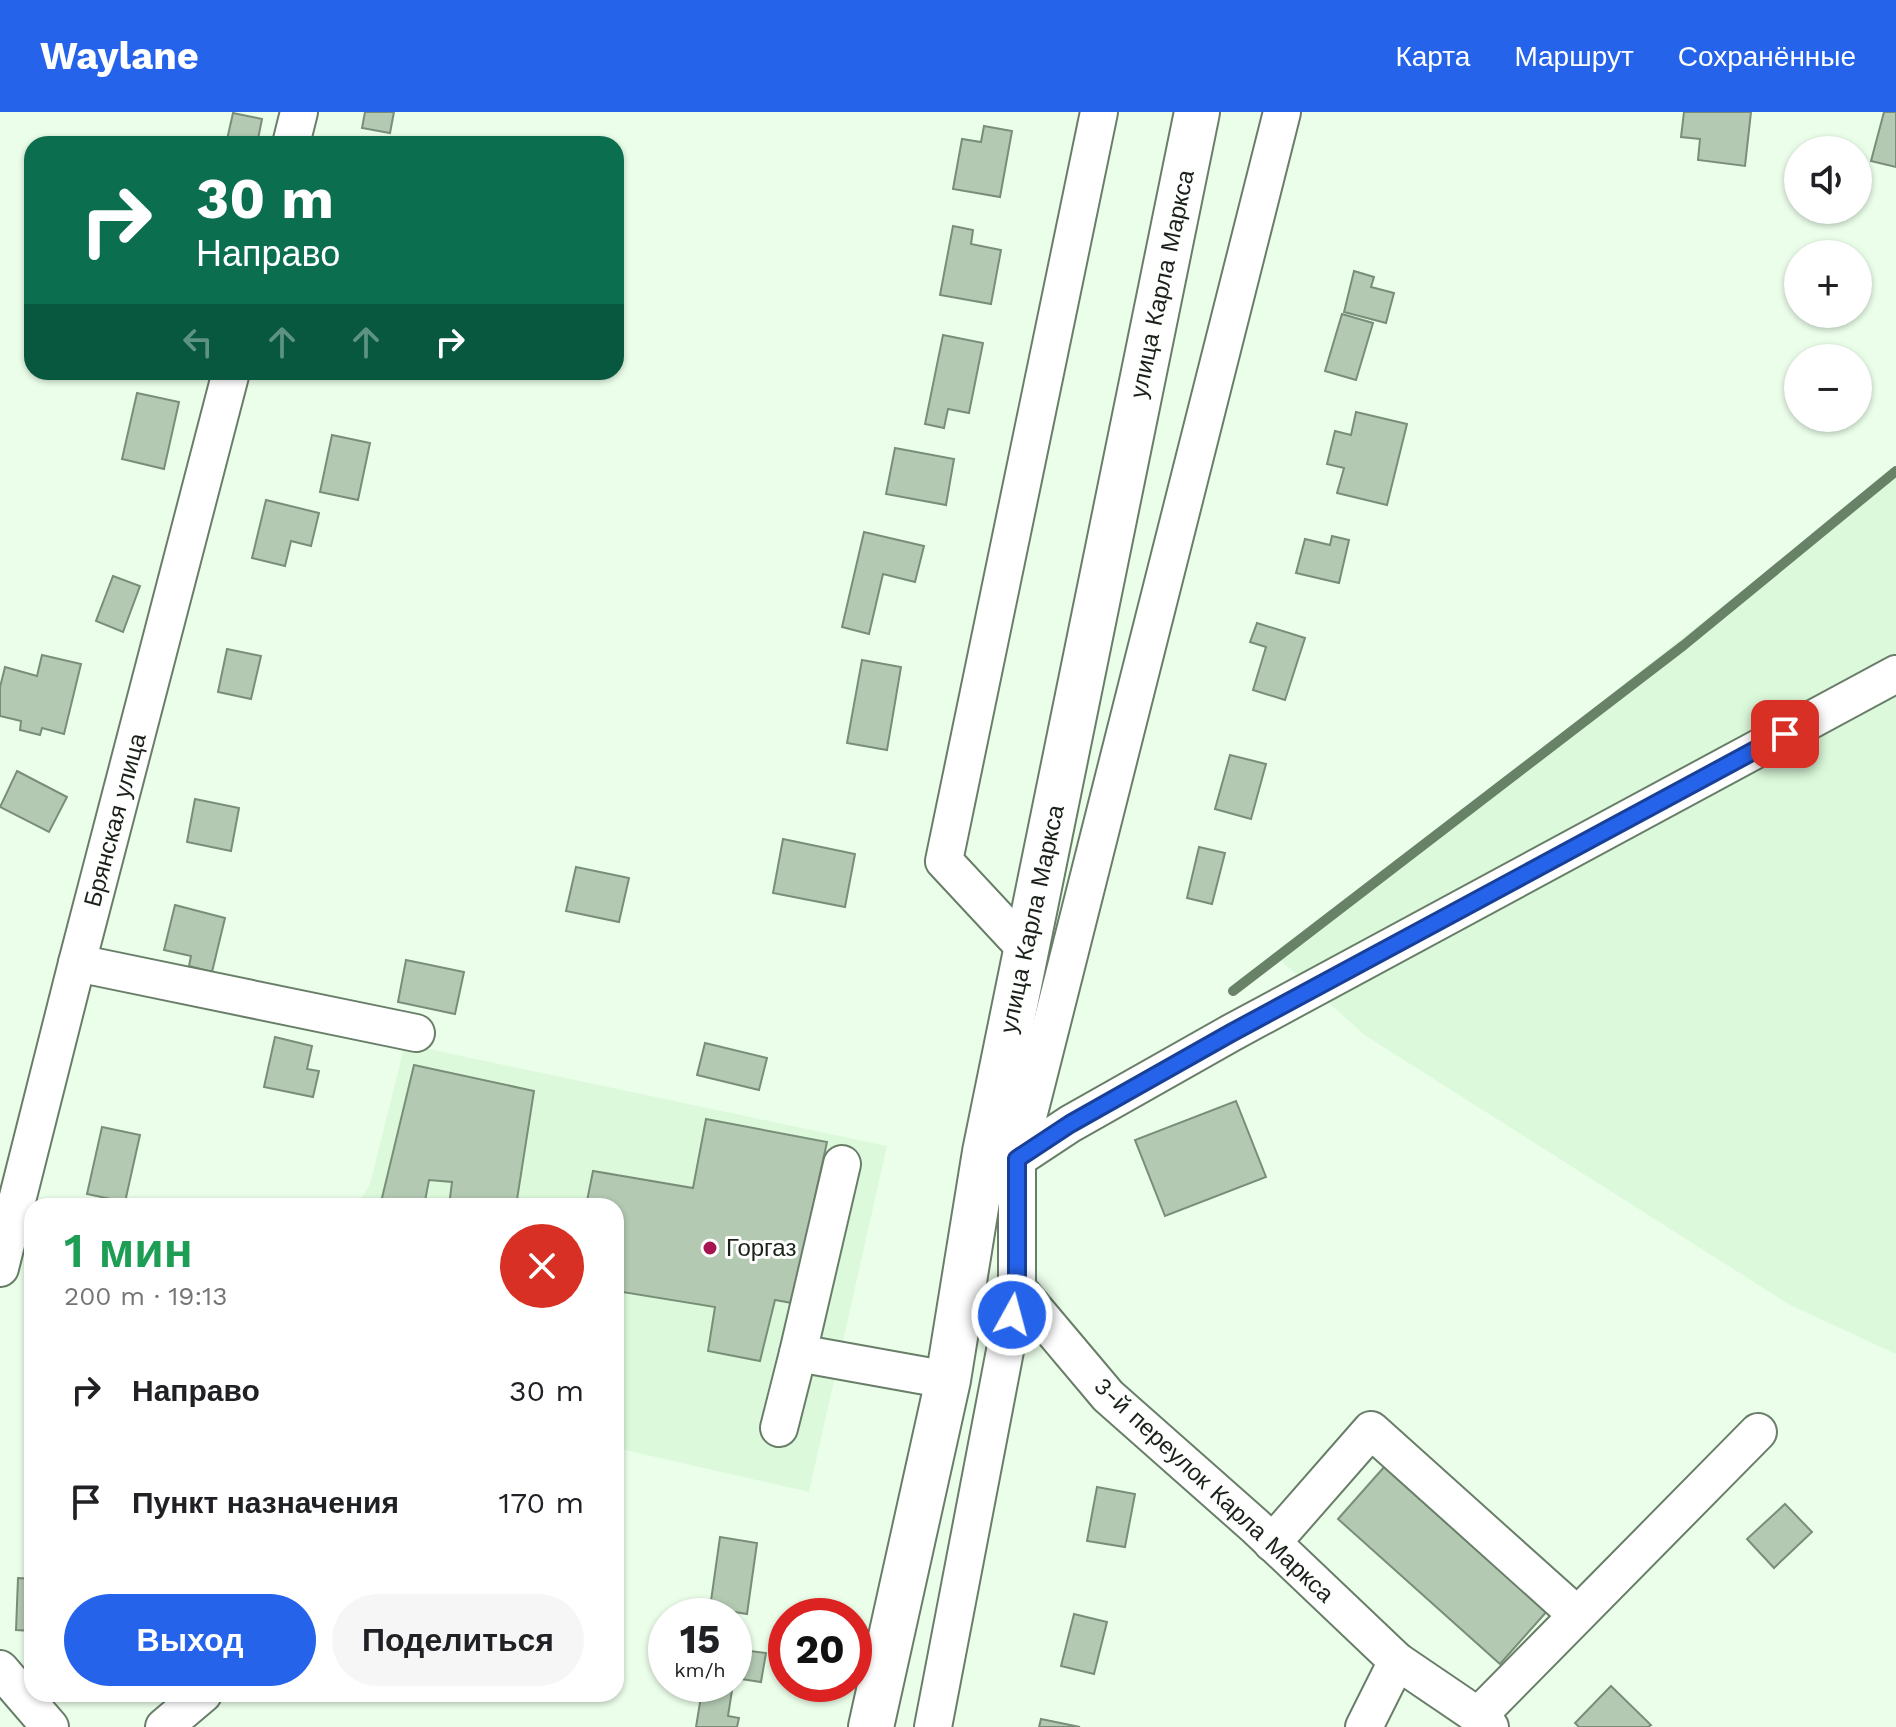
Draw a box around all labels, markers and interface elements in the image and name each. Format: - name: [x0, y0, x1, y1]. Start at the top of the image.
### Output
- text: Waylane: [40, 34, 199, 78]
- text: Карта: [1395, 40, 1470, 73]
- text: Маршрут: [1514, 40, 1634, 73]
- text: Сохранённые: [1678, 40, 1856, 73]
- map controls: [1784, 136, 1872, 432]
- button: sound: [1784, 136, 1872, 224]
- text: 30 m: [196, 166, 334, 232]
- street label: улица Карла Маркса: [1124, 167, 1200, 401]
- icon: right: [64, 168, 168, 272]
- text: Направо: [196, 233, 340, 275]
- button: +: [1784, 240, 1872, 328]
- icon: left: [176, 320, 220, 364]
- icon: ahead: [260, 320, 304, 364]
- icon: ahead: [344, 320, 388, 364]
- icon: right: [428, 320, 472, 364]
- button: −: [1784, 344, 1872, 432]
- pin: [1751, 700, 1819, 768]
- icon: arrive: [1763, 712, 1807, 756]
- street label: Брянская улица: [78, 729, 152, 910]
- street label: улица Карла Маркса: [994, 802, 1070, 1036]
- text: 1 мин: [64, 1222, 193, 1279]
- button: close: [500, 1224, 584, 1308]
- place label: Горгаз: [726, 1234, 796, 1262]
- marker: Горгаз: [701, 1239, 719, 1257]
- position arrow: [970, 1273, 1054, 1357]
- text: 200 m · 19:13: [64, 1281, 227, 1311]
- icon: right: [64, 1368, 108, 1412]
- street label: 3-й переулок Карла Маркса: [1089, 1372, 1340, 1609]
- text: Направо: [132, 1373, 260, 1408]
- text: 30 m: [509, 1373, 584, 1408]
- icon: arrive: [64, 1480, 108, 1524]
- text: Пункт назначения: [132, 1485, 399, 1520]
- text: 170 m: [499, 1485, 584, 1520]
- button: Выход: [64, 1594, 316, 1686]
- button: Поделиться: [332, 1594, 584, 1686]
- speed limit sign: 20: [768, 1598, 872, 1702]
- text: 15: [680, 1616, 720, 1663]
- text: km/h: [674, 1658, 726, 1682]

